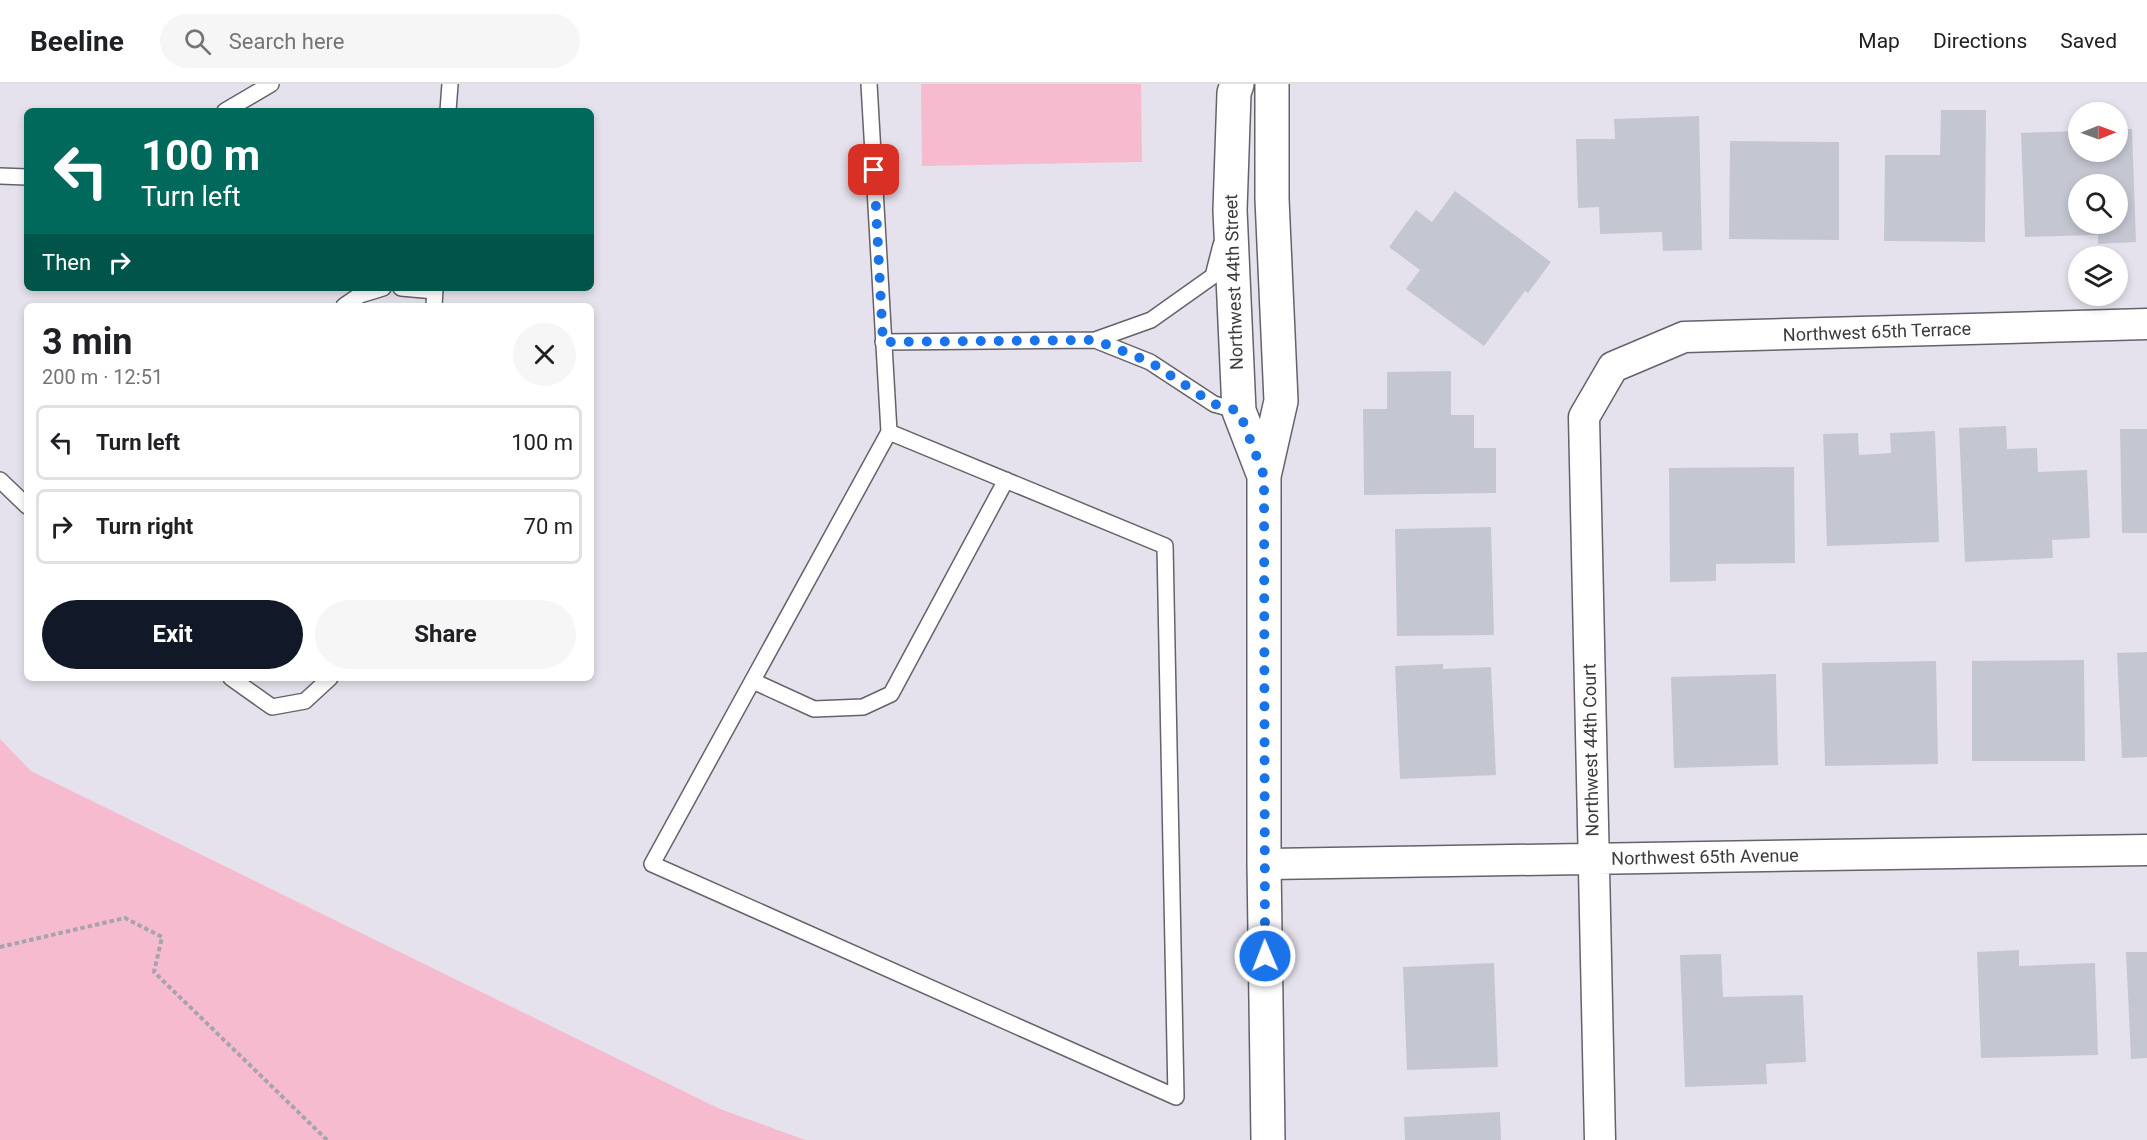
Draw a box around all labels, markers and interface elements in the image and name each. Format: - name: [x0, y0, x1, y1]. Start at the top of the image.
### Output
- search box: [160, 14, 580, 68]
- text: Beeline: [30, 25, 124, 58]
- icon: search: [181, 25, 214, 58]
- text: Search here: [229, 29, 345, 54]
- text: Map: [1858, 29, 1900, 53]
- text: Directions: [1933, 29, 2027, 53]
- text: Saved: [2060, 29, 2117, 53]
- north arrow: [2068, 102, 2128, 162]
- map controls: [2068, 102, 2128, 306]
- text: 100 m: [141, 131, 260, 180]
- icon: left: [42, 132, 120, 210]
- pin: [848, 144, 899, 195]
- icon: arrive: [857, 153, 890, 186]
- button: search: [2068, 174, 2128, 234]
- text: Turn left: [141, 181, 241, 213]
- street label: Northwest 44th Street: [1220, 194, 1247, 370]
- icon: right: [103, 246, 136, 279]
- button: layers: [2068, 246, 2128, 306]
- text: Then: [42, 250, 91, 275]
- street label: Northwest 65th Terrace: [1783, 318, 1971, 345]
- text: 3 min: [42, 321, 133, 363]
- button: close: [513, 323, 576, 386]
- text: 200 m · 12:51: [42, 365, 163, 389]
- icon: left: [45, 426, 78, 459]
- text: Turn left: [96, 430, 180, 455]
- text: 100 m: [511, 430, 573, 455]
- icon: right: [45, 510, 78, 543]
- text: Turn right: [96, 514, 193, 539]
- text: 70 m: [524, 514, 573, 539]
- button: Exit: [42, 600, 303, 669]
- button: Share: [315, 600, 576, 669]
- street label: Northwest 44th Court: [1578, 663, 1603, 837]
- street label: Northwest 65th Avenue: [1611, 844, 1799, 869]
- position arrow: [1233, 924, 1297, 988]

